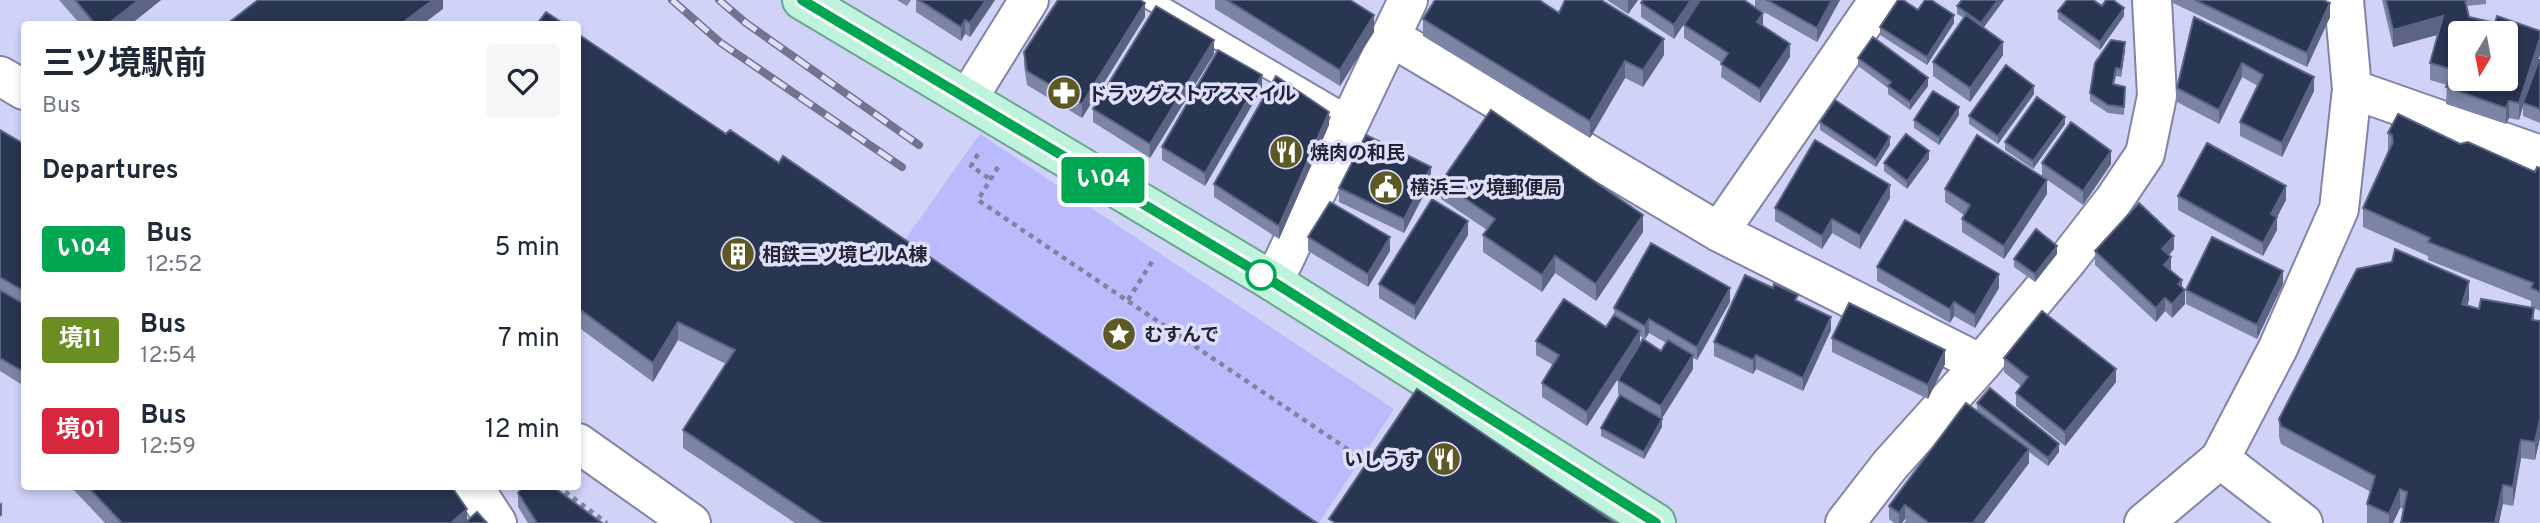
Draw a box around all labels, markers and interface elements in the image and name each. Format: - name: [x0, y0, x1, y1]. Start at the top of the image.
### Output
- north arrow: [2448, 21, 2518, 91]
- map controls: [2448, 21, 2518, 91]
- button: heart: [486, 44, 560, 118]
- text: 三ツ境駅前: [42, 45, 207, 87]
- pharmacy icon: ドラッグストアスマイル: [1045, 74, 1083, 112]
- place label: ドラッグストアスマイル: [1088, 83, 1296, 107]
- text: Bus: [42, 92, 81, 121]
- restaurant icon: 焼肉の和民: [1267, 133, 1305, 171]
- place label: 焼肉の和民: [1310, 142, 1405, 166]
- text: Departures: [42, 155, 179, 188]
- line badge: い04: [1063, 157, 1143, 203]
- text: い04: [1075, 165, 1131, 195]
- public building icon: 横浜三ッ境郵便局: [1367, 168, 1405, 206]
- place label: 横浜三ッ境郵便局: [1410, 177, 1562, 201]
- text: Bus: [146, 218, 192, 251]
- text: 5 min: [494, 232, 560, 265]
- text: い04: [56, 234, 111, 264]
- building icon: 相鉄三ツ境ビルA棟: [719, 235, 757, 273]
- place label: 相鉄三ツ境ビルA棟: [762, 244, 928, 268]
- text: 12:52: [146, 251, 202, 280]
- unlabelled marker: [1246, 260, 1276, 290]
- text: Bus: [140, 309, 186, 342]
- place icon: むすんで: [1100, 315, 1138, 353]
- text: 7 min: [498, 323, 560, 356]
- place label: むすんで: [1144, 324, 1219, 348]
- text: 境11: [59, 325, 102, 355]
- text: 12:54: [140, 342, 197, 371]
- text: Bus: [140, 400, 187, 433]
- text: 12 min: [485, 414, 560, 447]
- text: 境01: [56, 416, 105, 446]
- text: 12:59: [140, 433, 196, 462]
- restaurant icon: いしうす: [1425, 440, 1463, 478]
- place label: いしうす: [1344, 449, 1420, 473]

